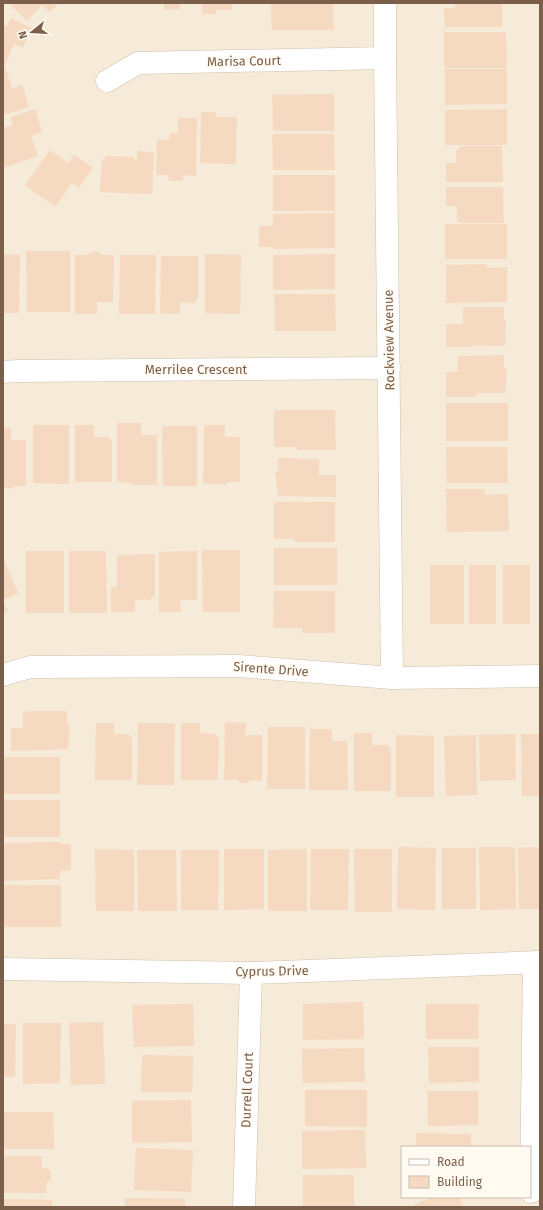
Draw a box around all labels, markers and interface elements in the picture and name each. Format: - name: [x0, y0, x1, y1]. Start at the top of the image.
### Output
- north arrow: [12, 12, 52, 52]
- text: N: [16, 29, 30, 40]
- street label: Marisa Court: [207, 53, 282, 69]
- street label: Rockview Avenue: [381, 289, 397, 391]
- street label: Merrilee Crescent: [145, 362, 248, 377]
- street label: Sirente Drive: [233, 659, 309, 679]
- street label: Cyprus Drive: [235, 963, 309, 979]
- street label: Durrell Court: [238, 1052, 256, 1128]
- legend: [401, 1146, 531, 1198]
- text: Road: [437, 1155, 465, 1169]
- text: Building: [437, 1175, 483, 1189]

